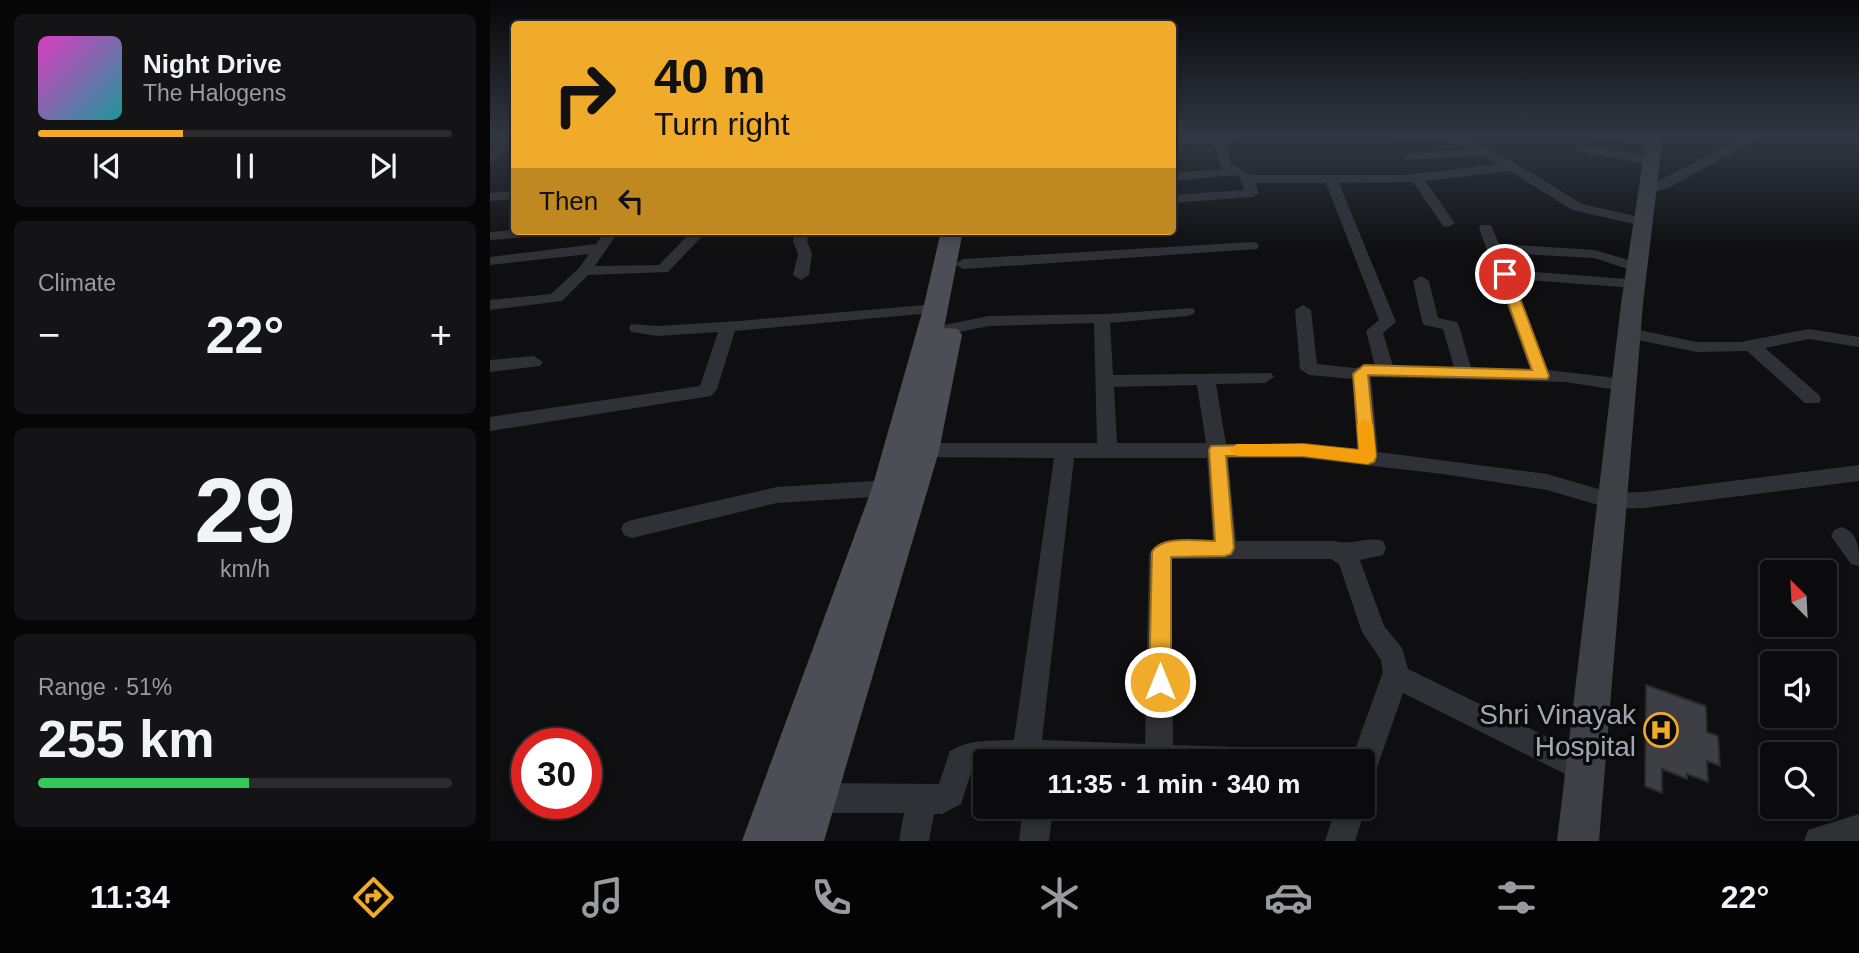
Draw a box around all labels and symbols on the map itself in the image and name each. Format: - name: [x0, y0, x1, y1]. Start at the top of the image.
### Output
- pin: [1475, 244, 1535, 304]
- north arrow: [1760, 560, 1838, 637]
- position arrow: [1123, 645, 1197, 719]
- place label: Shri Vinayak Hospital: [1479, 699, 1637, 762]
- hospital icon: Shri Vinayak Hospital: [1642, 711, 1680, 749]
- speed limit sign: 30: [511, 728, 602, 819]

